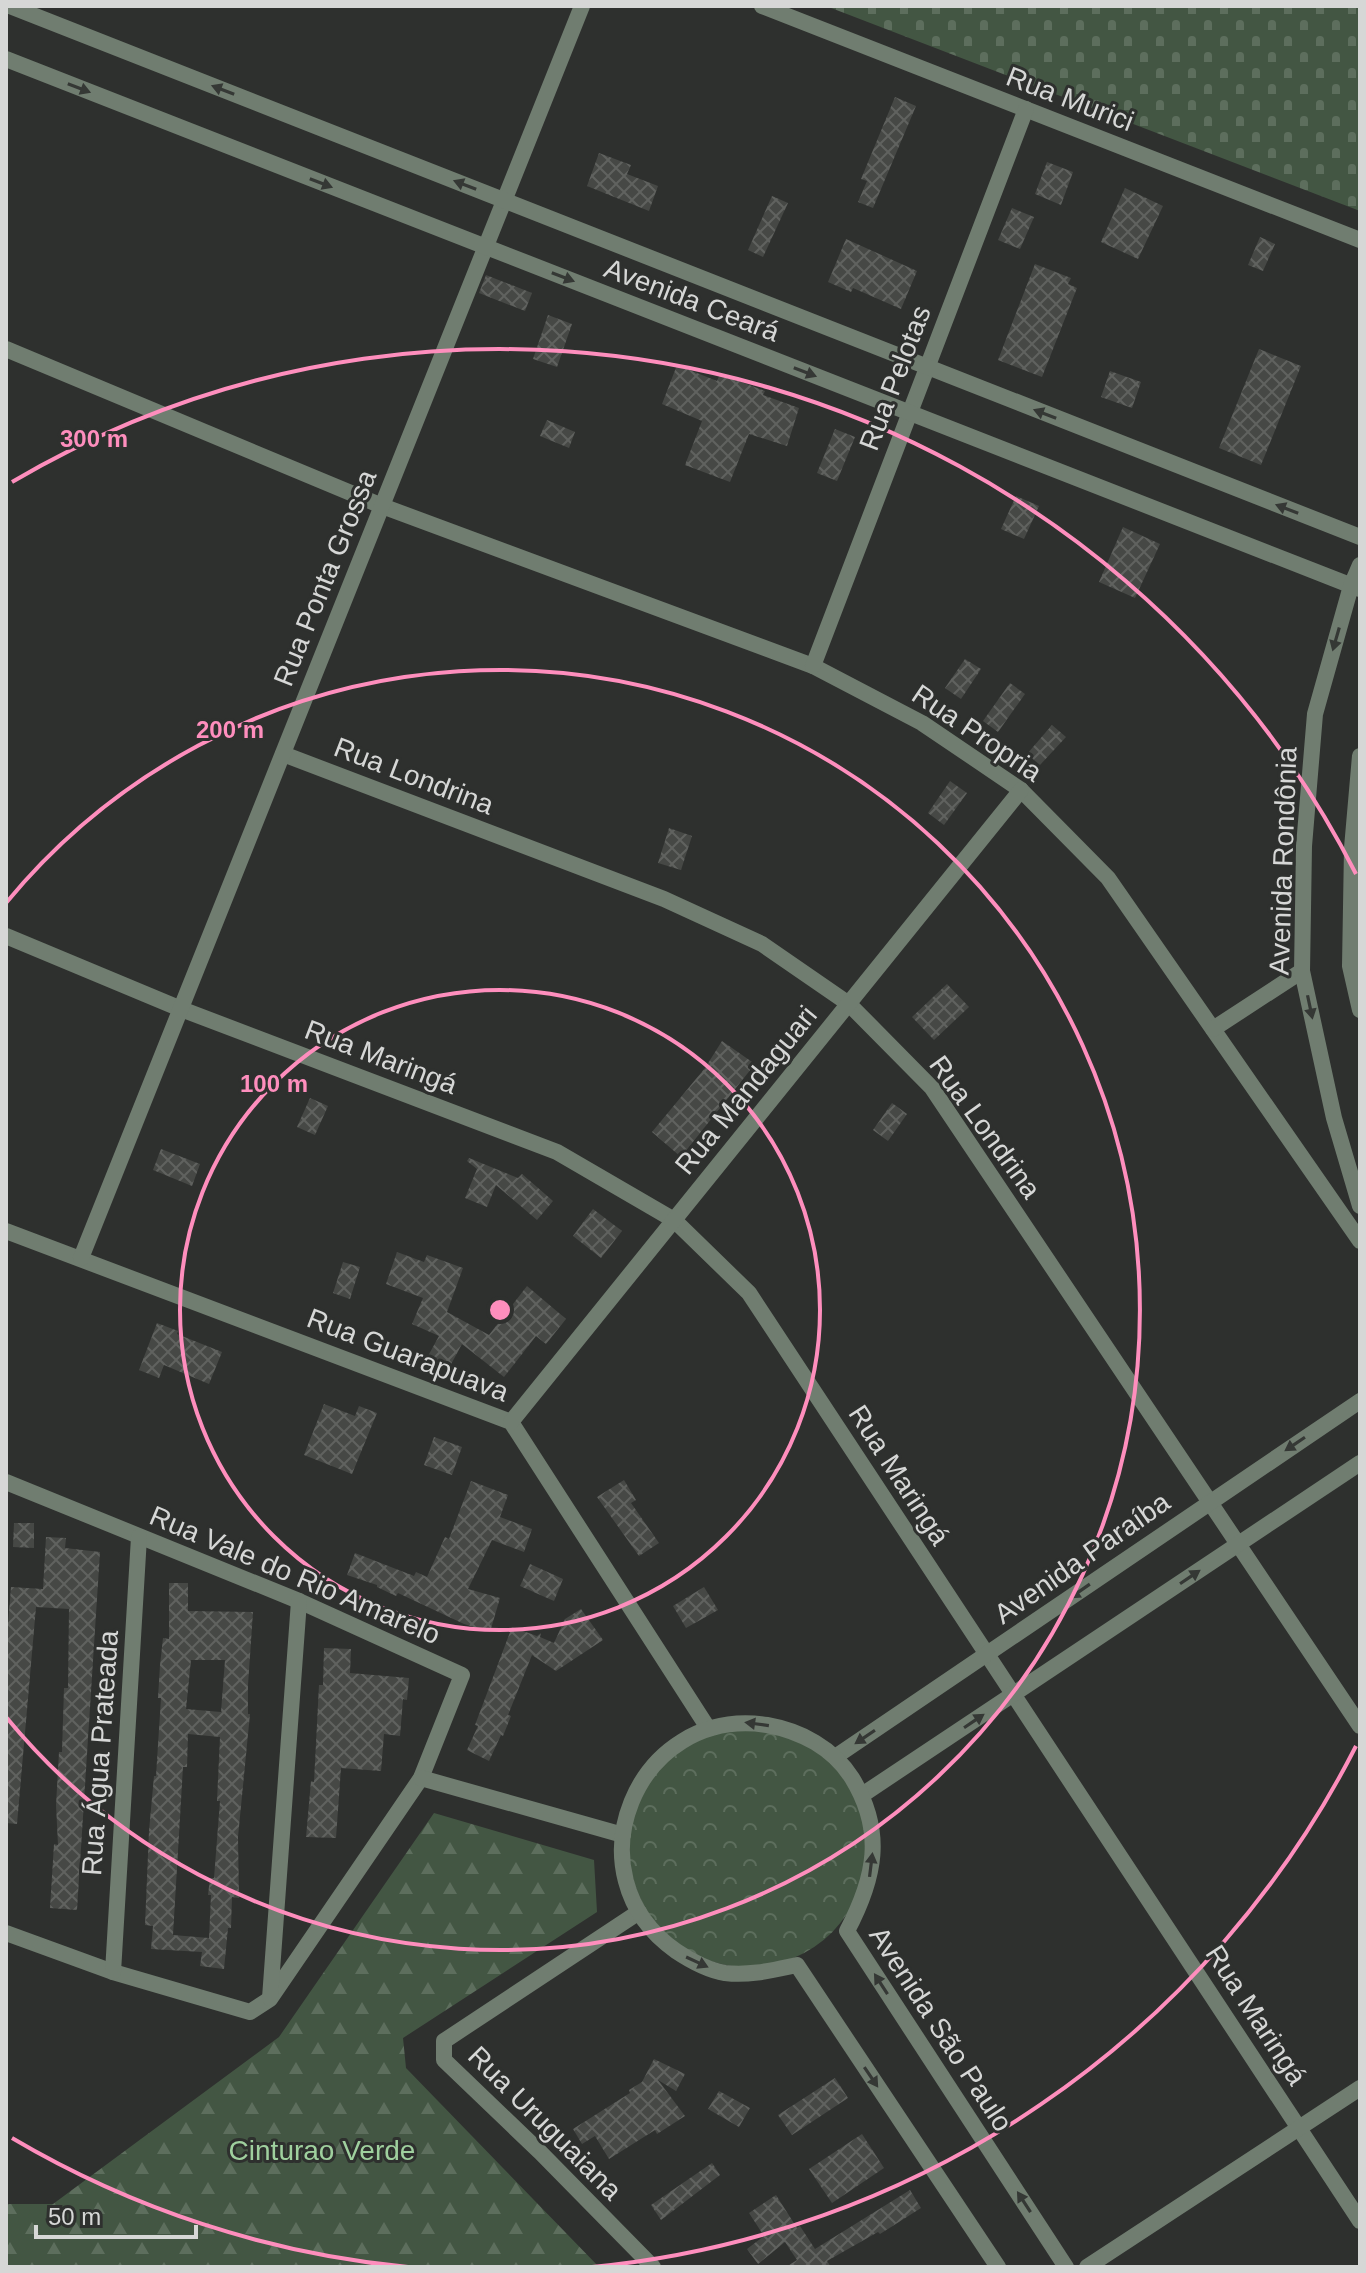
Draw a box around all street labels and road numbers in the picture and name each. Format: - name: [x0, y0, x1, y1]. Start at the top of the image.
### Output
- street label: Rua Murici: [1002, 61, 1138, 137]
- street label: Avenida Ceará: [600, 252, 784, 348]
- street label: Rua Pelotas: [853, 301, 937, 455]
- street label: Rua Ponta Grossa: [267, 465, 383, 691]
- street label: Rua Propria: [906, 678, 1048, 788]
- street label: Rua Londrina: [330, 731, 498, 821]
- street label: Avenida Rondônia: [1264, 746, 1302, 976]
- street label: Rua Mandaguari: [669, 1000, 823, 1180]
- street label: Rua Maringá: [301, 1014, 462, 1100]
- street label: Rua Londrina: [923, 1050, 1047, 1204]
- street label: Rua Guarapuava: [303, 1302, 513, 1408]
- street label: Rua Maringá: [842, 1399, 956, 1551]
- street label: Avenida Paraíba: [989, 1486, 1176, 1630]
- street label: Rua Vale do Rio Amarelo: [145, 1500, 445, 1650]
- street label: Rua Água Prateada: [76, 1629, 124, 1877]
- street label: Avenida São Paulo: [863, 1921, 1019, 2137]
- street label: Rua Maringá: [1199, 1939, 1313, 2091]
- street label: Rua Uruguaiana: [462, 2040, 628, 2206]

